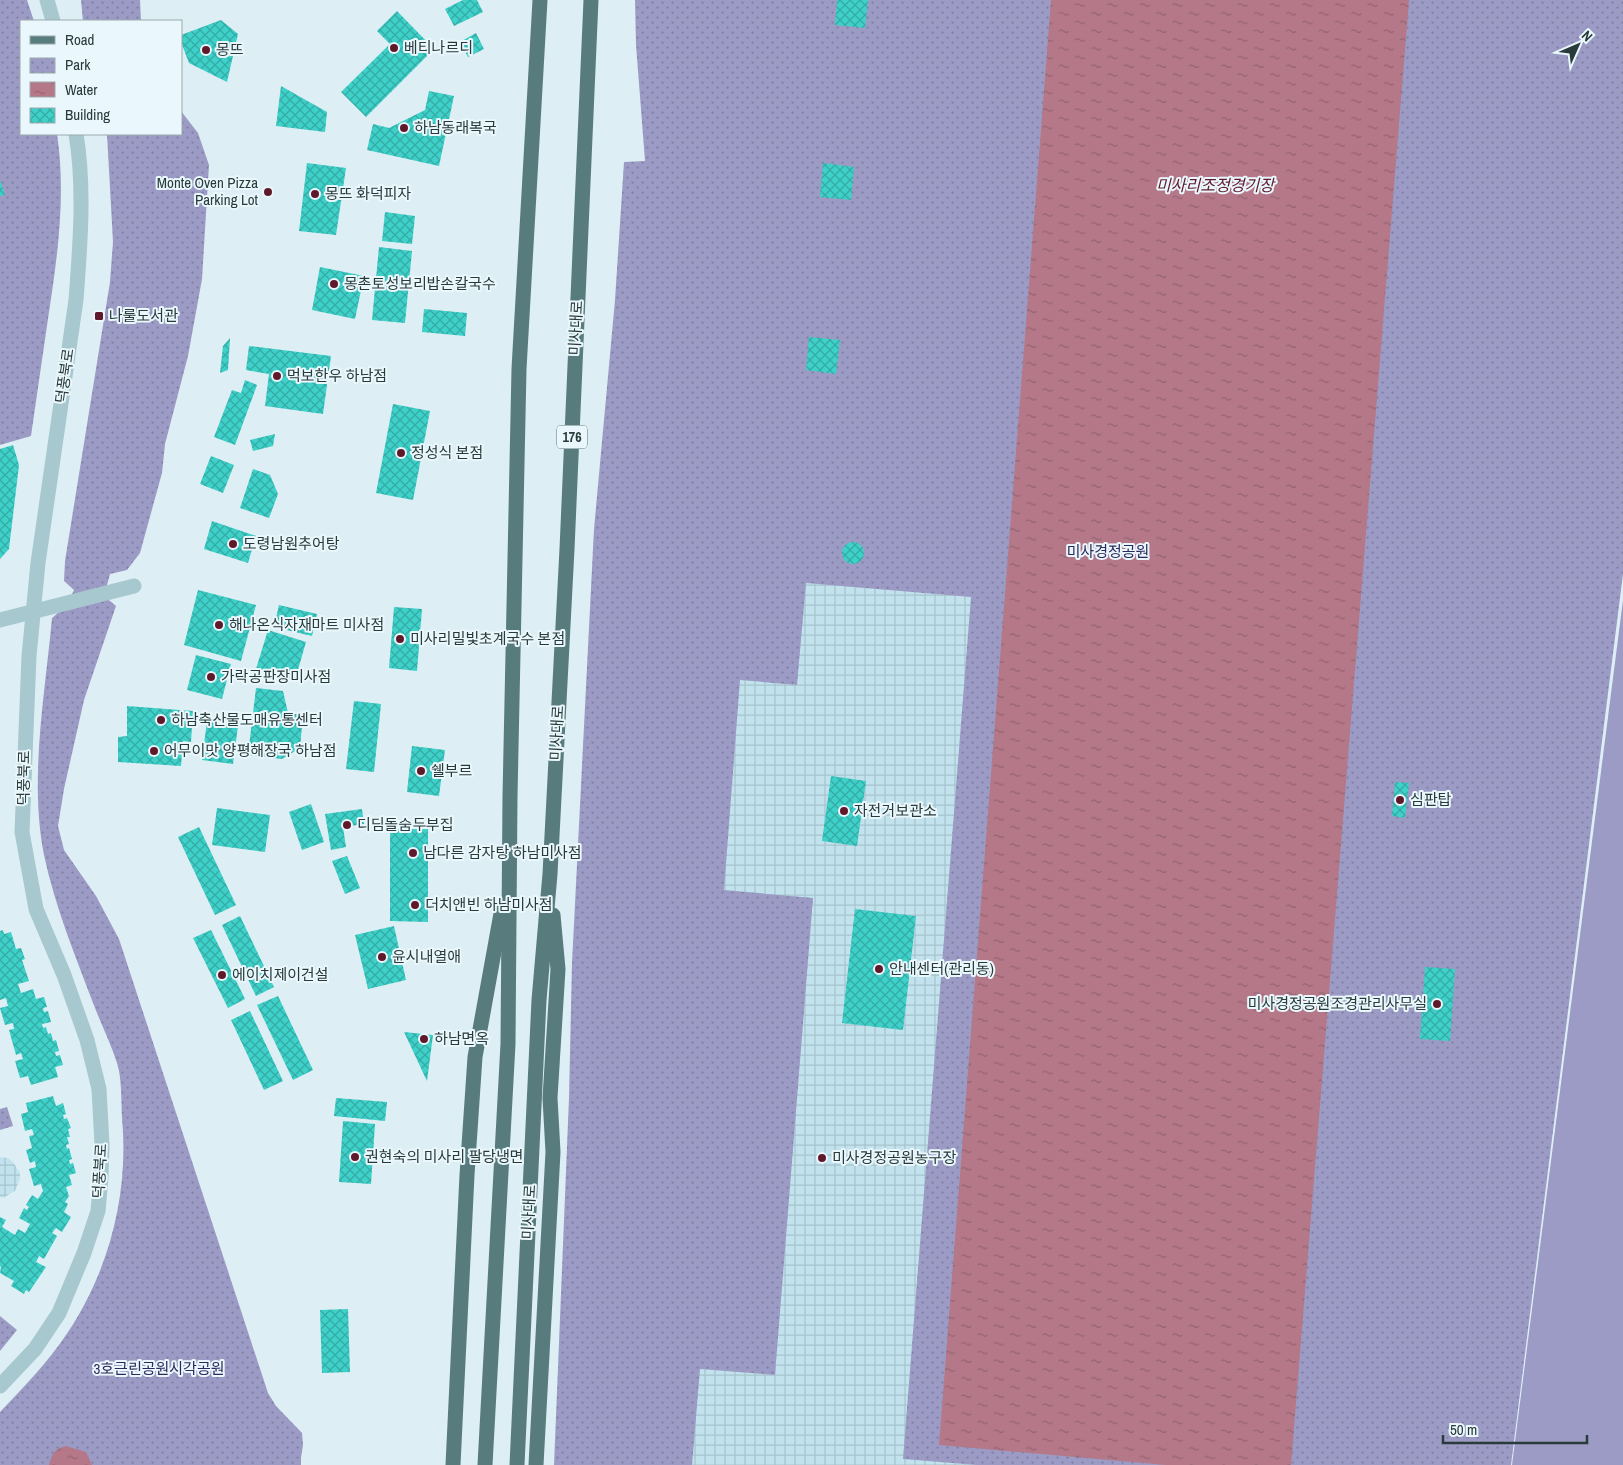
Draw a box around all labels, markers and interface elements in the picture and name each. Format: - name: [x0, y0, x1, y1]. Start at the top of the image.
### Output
- legend: [20, 20, 182, 135]
- north arrow: [1553, 20, 1603, 70]
- text: N: [1578, 27, 1596, 45]
- text: Road: [65, 29, 94, 50]
- place label: 베티나르디: [404, 37, 473, 58]
- place label: 몽뜨: [216, 39, 244, 60]
- marker: 베티나르디: [388, 42, 400, 54]
- marker: 몽뜨: [200, 44, 212, 56]
- text: Park: [65, 54, 91, 75]
- text: Water: [65, 79, 97, 100]
- text: Building: [65, 104, 110, 125]
- place label: 하남동래복국: [414, 117, 497, 138]
- marker: 하남동래복국: [398, 122, 410, 134]
- place label: Monte Oven Pizza Parking Lot: [157, 172, 259, 210]
- water label: 미사리조정경기장: [1156, 174, 1276, 196]
- place label: 몽뜨 화덕피자: [325, 183, 411, 204]
- marker: Monte Oven Pizza Parking Lot: [262, 186, 274, 198]
- marker: 몽뜨 화덕피자: [309, 188, 321, 200]
- place label: 몽촌토성보리밥손칼국수: [344, 273, 496, 294]
- marker: 몽촌토성보리밥손칼국수: [328, 278, 340, 290]
- street label: 미사대로: [564, 300, 587, 356]
- place label: 나룰도서관: [109, 305, 178, 326]
- marker: 나룰도서관: [93, 310, 105, 322]
- street label: 덕풍북로: [50, 347, 79, 405]
- place label: 먹보한우 하남점: [287, 365, 387, 386]
- marker: 먹보한우 하남점: [271, 370, 283, 382]
- road number: 176: [557, 426, 587, 448]
- place label: 정성식 본점: [411, 442, 483, 463]
- marker: 정성식 본점: [395, 447, 407, 459]
- place label: 도령남원추어탕: [243, 533, 340, 554]
- marker: 도령남원추어탕: [227, 538, 239, 550]
- park label: 미사경정공원: [1067, 541, 1149, 562]
- place label: 해나온식자재마트 미사점: [229, 614, 384, 635]
- marker: 해나온식자재마트 미사점: [213, 619, 225, 631]
- place label: 미사리밀빛초계국수 본점: [410, 628, 565, 649]
- marker: 미사리밀빛초계국수 본점: [394, 633, 406, 645]
- place label: 가락공판장미사점: [221, 666, 331, 687]
- marker: 가락공판장미사점: [205, 671, 217, 683]
- street label: 미사대로: [545, 705, 568, 761]
- place label: 하남축산물도매유통센터: [171, 709, 323, 730]
- marker: 하남축산물도매유통센터: [155, 714, 167, 726]
- place label: 어무이맛 양평해장국 하남점: [164, 740, 336, 761]
- marker: 어무이맛 양평해장국 하남점: [148, 745, 160, 757]
- street label: 덕풍북로: [13, 750, 34, 806]
- place label: 쉘부르: [431, 760, 473, 781]
- marker: 쉘부르: [415, 765, 427, 777]
- place label: 심판탑: [1410, 789, 1452, 810]
- marker: 심판탑: [1394, 794, 1406, 806]
- place label: 자전거보관소: [854, 800, 937, 821]
- marker: 자전거보관소: [838, 805, 850, 817]
- place label: 디딤돌숨두부집: [357, 814, 454, 835]
- marker: 디딤돌숨두부집: [341, 819, 353, 831]
- place label: 남다른 감자탕 하남미사점: [423, 842, 582, 863]
- marker: 남다른 감자탕 하남미사점: [407, 847, 419, 859]
- place label: 더치앤빈 하남미사점: [425, 894, 553, 915]
- marker: 더치앤빈 하남미사점: [409, 899, 421, 911]
- place label: 윤시내열애: [392, 946, 461, 967]
- marker: 윤시내열애: [376, 951, 388, 963]
- place label: 안내센터(관리동): [889, 958, 994, 979]
- marker: 안내센터(관리동): [873, 963, 885, 975]
- place label: 에이치제이건설: [232, 964, 329, 985]
- marker: 에이치제이건설: [216, 969, 228, 981]
- place label: 미사경정공원조경관리사무실: [1248, 993, 1427, 1014]
- marker: 미사경정공원조경관리사무실: [1431, 998, 1443, 1010]
- place label: 하남면옥: [434, 1028, 489, 1049]
- marker: 하남면옥: [418, 1033, 430, 1045]
- street label: 덕풍북로: [88, 1143, 111, 1199]
- place label: 권현숙의 미사리 팔당냉면: [365, 1146, 524, 1167]
- place label: 미사경정공원농구장: [832, 1147, 956, 1168]
- marker: 권현숙의 미사리 팔당냉면: [349, 1151, 361, 1163]
- marker: 미사경정공원농구장: [816, 1152, 828, 1164]
- street label: 미사대로: [517, 1184, 540, 1240]
- park label: 3호근린공원시각공원: [93, 1358, 225, 1379]
- scale bar: [1443, 1412, 1587, 1444]
- text: 50 m: [1450, 1419, 1477, 1440]

